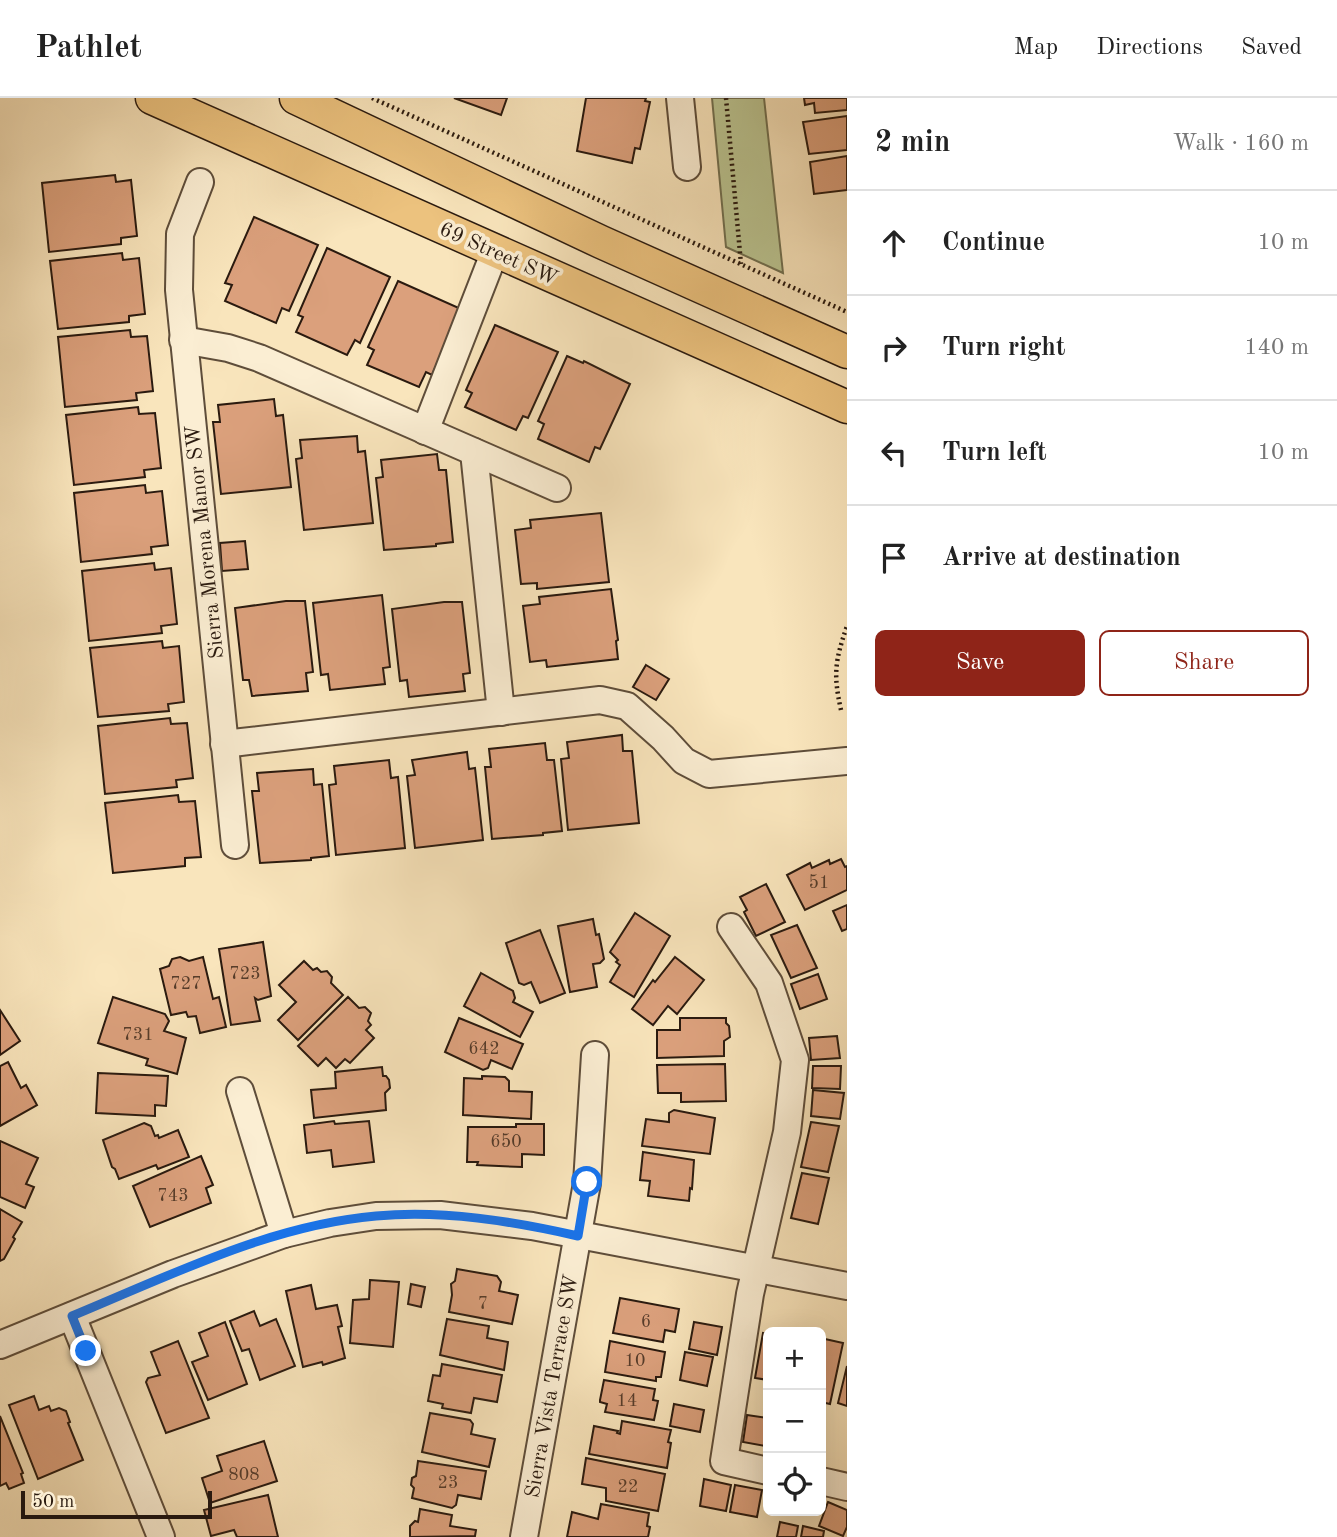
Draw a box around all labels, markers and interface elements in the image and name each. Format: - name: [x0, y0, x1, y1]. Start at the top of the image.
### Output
- text: Pathlet: [35, 32, 142, 65]
- text: Map: [1014, 36, 1058, 60]
- text: Directions: [1096, 36, 1203, 60]
- text: Saved: [1241, 36, 1302, 60]
- text: 2 min: [875, 128, 950, 158]
- text: Walk · 160 m: [1173, 132, 1309, 155]
- street label: 69 Street SW: [436, 219, 561, 290]
- icon: ahead: [875, 224, 913, 262]
- text: Continue: [942, 230, 1045, 256]
- text: 10 m: [1258, 231, 1309, 254]
- icon: right: [875, 329, 913, 367]
- text: Turn right: [942, 335, 1065, 361]
- text: 140 m: [1244, 336, 1309, 359]
- street label: Sierra Morena Manor SW: [183, 424, 228, 660]
- icon: left: [875, 434, 913, 472]
- text: Turn left: [942, 440, 1047, 466]
- text: 10 m: [1258, 441, 1309, 464]
- icon: arrive: [875, 539, 913, 577]
- text: Arrive at destination: [942, 545, 1181, 571]
- button: Save: [875, 630, 1085, 696]
- button: Share: [1099, 630, 1309, 696]
- house number: 51: [809, 874, 829, 892]
- house number: 723: [229, 965, 261, 983]
- house number: 727: [170, 975, 202, 993]
- house number: 731: [122, 1026, 154, 1044]
- house number: 642: [468, 1040, 500, 1058]
- house number: 650: [490, 1133, 522, 1151]
- route start: [571, 1166, 602, 1197]
- house number: 743: [157, 1187, 189, 1205]
- street label: Sierra Vista Terrace SW: [522, 1273, 582, 1500]
- house number: 7: [478, 1295, 488, 1313]
- house number: 6: [641, 1313, 651, 1331]
- map controls: [763, 1327, 826, 1516]
- button: +: [763, 1327, 826, 1390]
- route end: [70, 1335, 101, 1366]
- house number: 10: [625, 1352, 645, 1370]
- button: −: [763, 1390, 826, 1453]
- house number: 14: [617, 1392, 637, 1410]
- button: locate: [763, 1453, 826, 1516]
- house number: 808: [228, 1466, 260, 1484]
- house number: 23: [438, 1474, 458, 1492]
- house number: 22: [618, 1478, 638, 1496]
- scale bar: [21, 1488, 212, 1520]
- text: 50 m: [32, 1493, 74, 1512]

